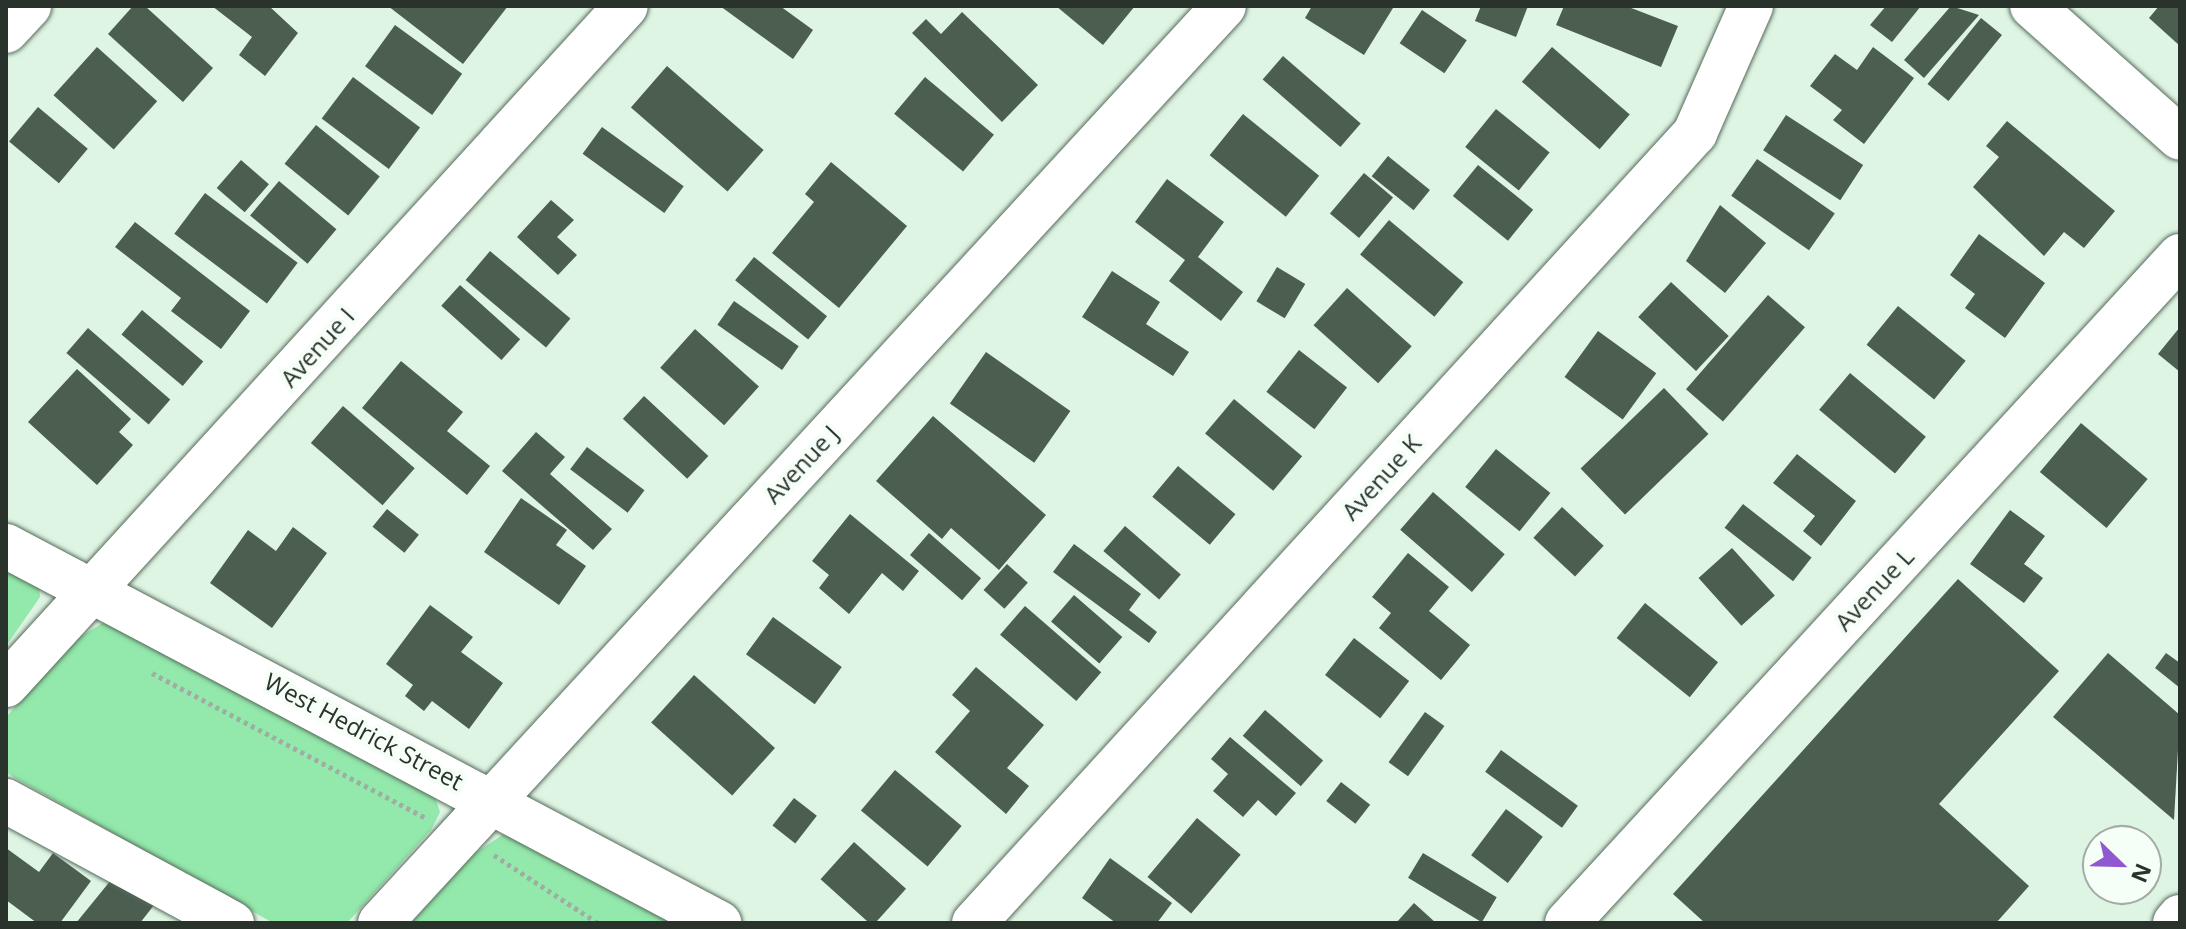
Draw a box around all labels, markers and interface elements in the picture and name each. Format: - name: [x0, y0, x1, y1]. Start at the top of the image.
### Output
- street label: Avenue I: [274, 302, 360, 392]
- street label: Avenue J: [758, 419, 844, 509]
- street label: Avenue K: [1335, 429, 1427, 525]
- street label: Avenue L: [1829, 542, 1919, 636]
- street label: West Hedrick Street: [260, 666, 468, 796]
- north arrow: [2082, 825, 2162, 905]
- text: N: [2125, 859, 2160, 888]

